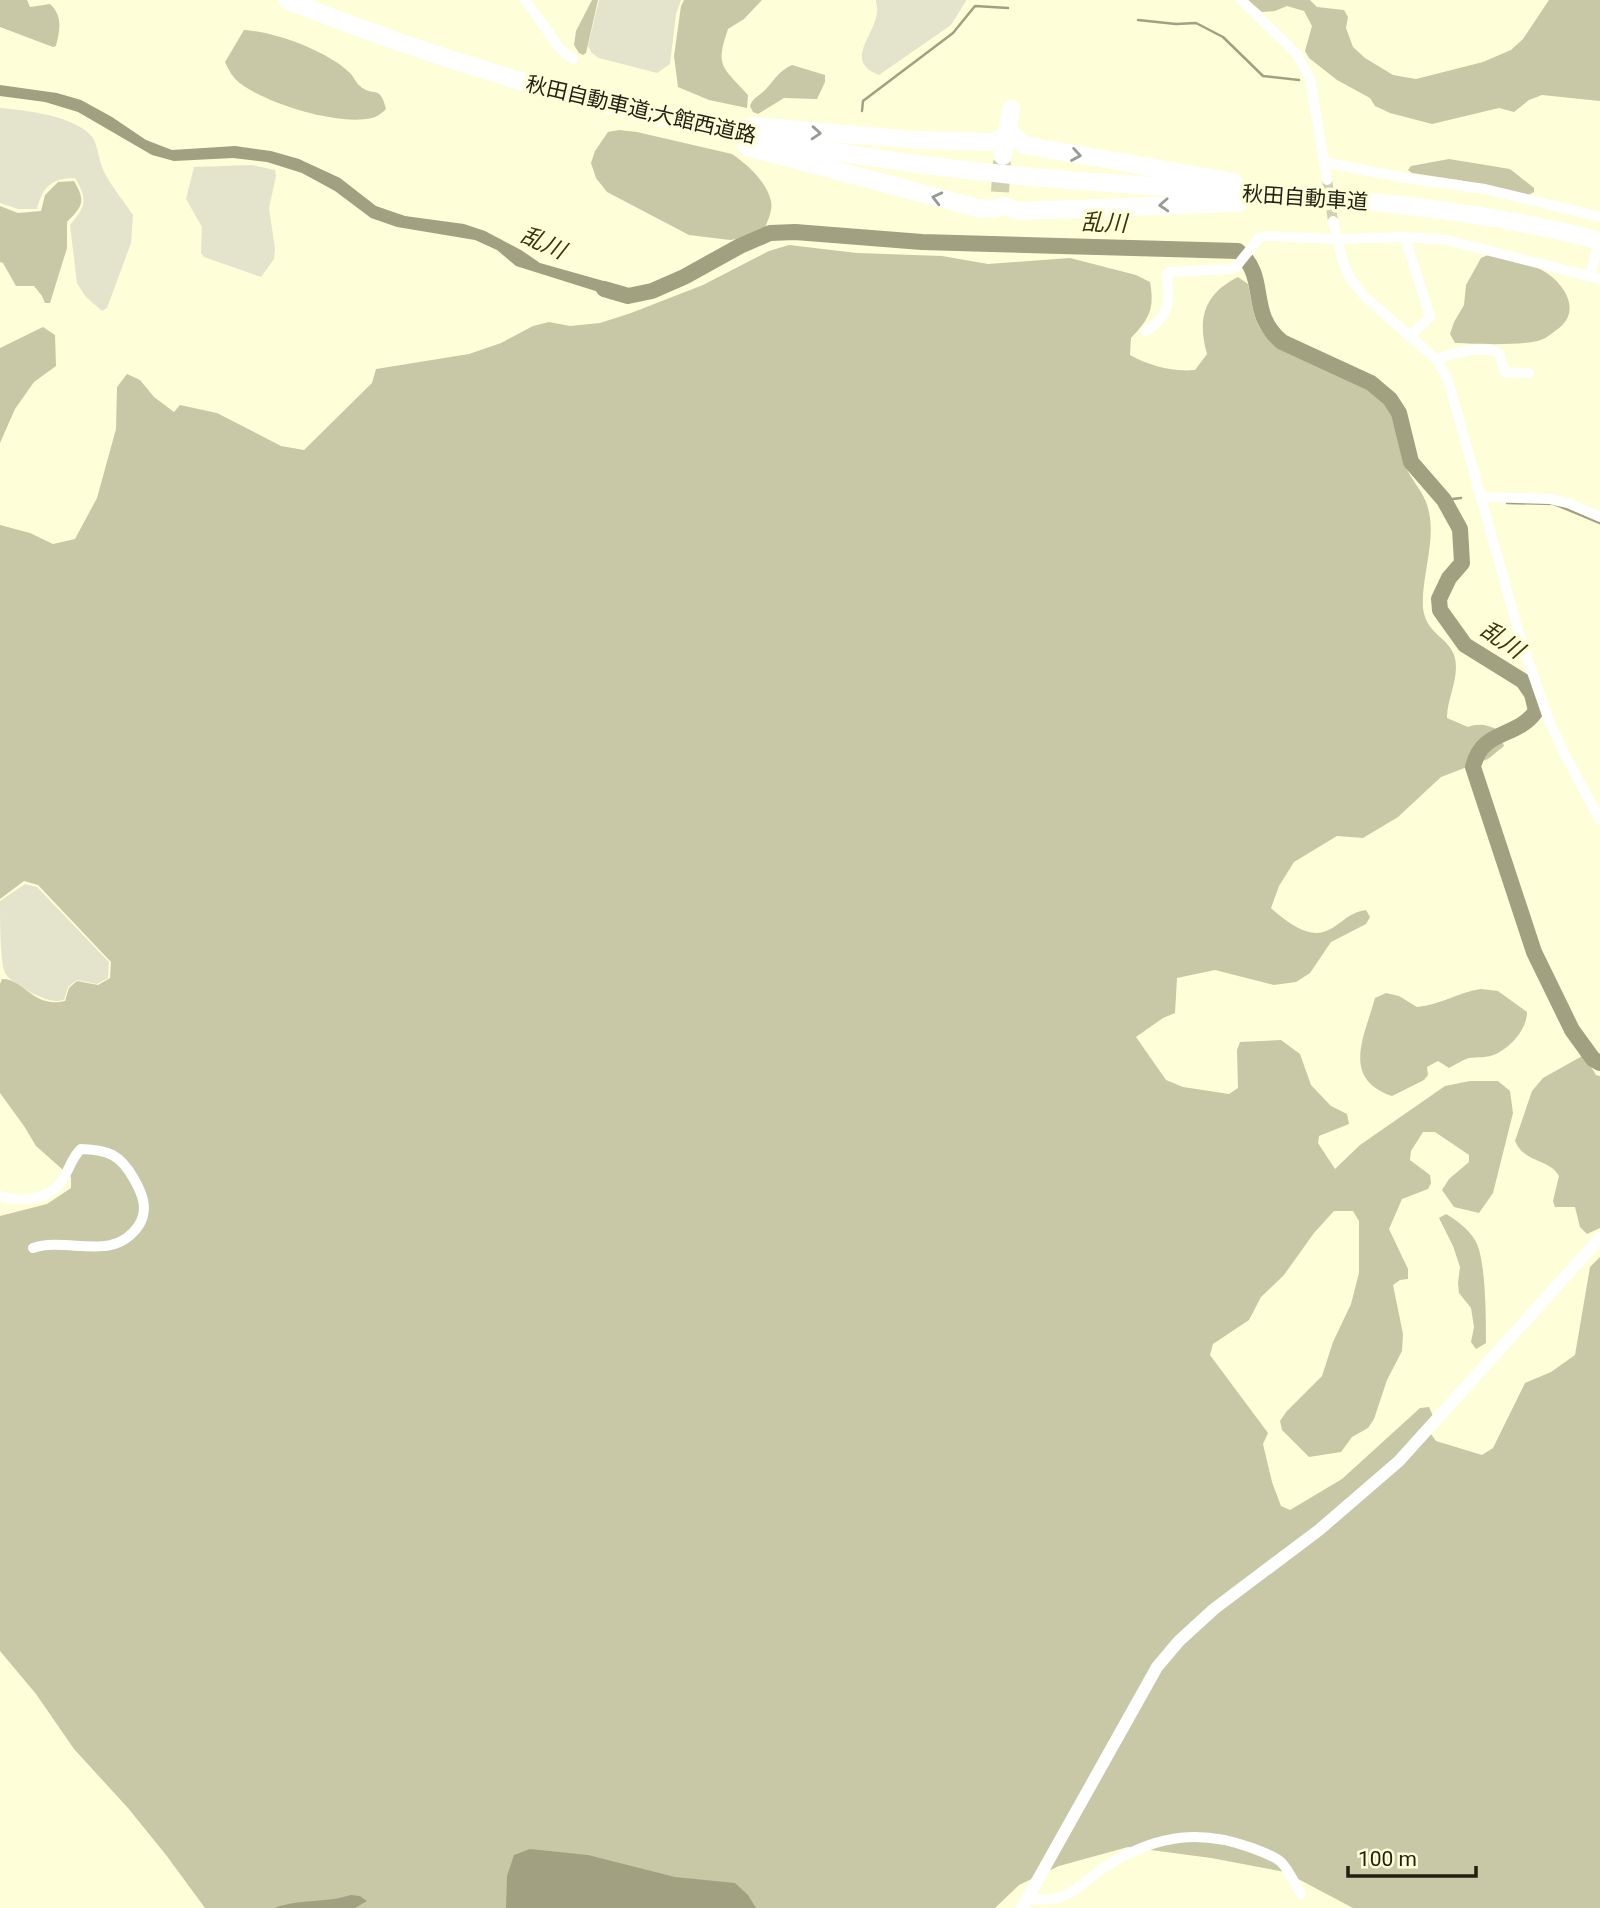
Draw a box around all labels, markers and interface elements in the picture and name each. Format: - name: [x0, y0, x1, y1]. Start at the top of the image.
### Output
- street label: 秋田自動車道;大館西道路: [524, 72, 758, 148]
- one-way arrow: [811, 125, 822, 140]
- one-way arrow: [1070, 147, 1082, 162]
- street label: 秋田自動車道: [1241, 182, 1369, 214]
- one-way arrow: [931, 192, 943, 206]
- one-way arrow: [1158, 197, 1169, 212]
- water label: 乱川: [1081, 209, 1130, 237]
- water label: 乱川: [516, 221, 572, 266]
- water label: 乱川: [1475, 616, 1531, 666]
- scale bar: [1348, 1834, 1476, 1878]
- text: 100 m: [1358, 1847, 1417, 1871]

